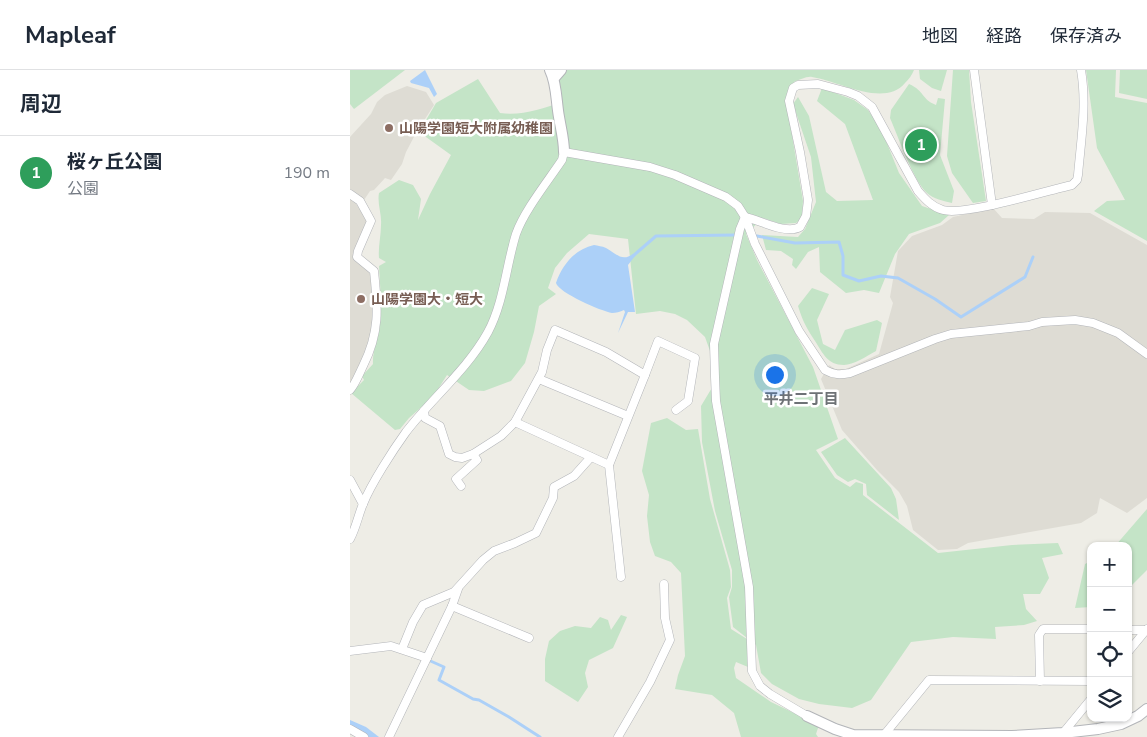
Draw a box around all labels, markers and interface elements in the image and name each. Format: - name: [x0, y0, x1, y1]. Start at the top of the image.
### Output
- text: Mapleaf: [25, 19, 116, 51]
- text: 地図: [922, 24, 958, 48]
- text: 経路: [986, 24, 1022, 48]
- text: 保存済み: [1050, 24, 1122, 48]
- text: 周辺: [20, 90, 62, 118]
- place label: 山陽学園短大附属幼稚園: [399, 119, 553, 138]
- marker: 山陽学園短大附属幼稚園: [383, 122, 395, 134]
- pin: 1: [905, 126, 937, 164]
- text: 桜ヶ丘公園: [67, 149, 162, 175]
- text: 1: [31, 162, 41, 184]
- text: 190 m: [283, 162, 330, 184]
- text: 公園: [67, 178, 99, 200]
- place label: 山陽学園大・短大: [371, 290, 483, 309]
- marker: 山陽学園大・短大: [355, 293, 367, 305]
- your location: [762, 362, 788, 388]
- district label: 平井二丁目: [763, 389, 839, 409]
- map controls: [1087, 542, 1132, 722]
- button: +: [1087, 542, 1132, 587]
- button: −: [1087, 587, 1132, 632]
- button: locate: [1087, 632, 1132, 677]
- button: layers: [1087, 677, 1132, 722]

